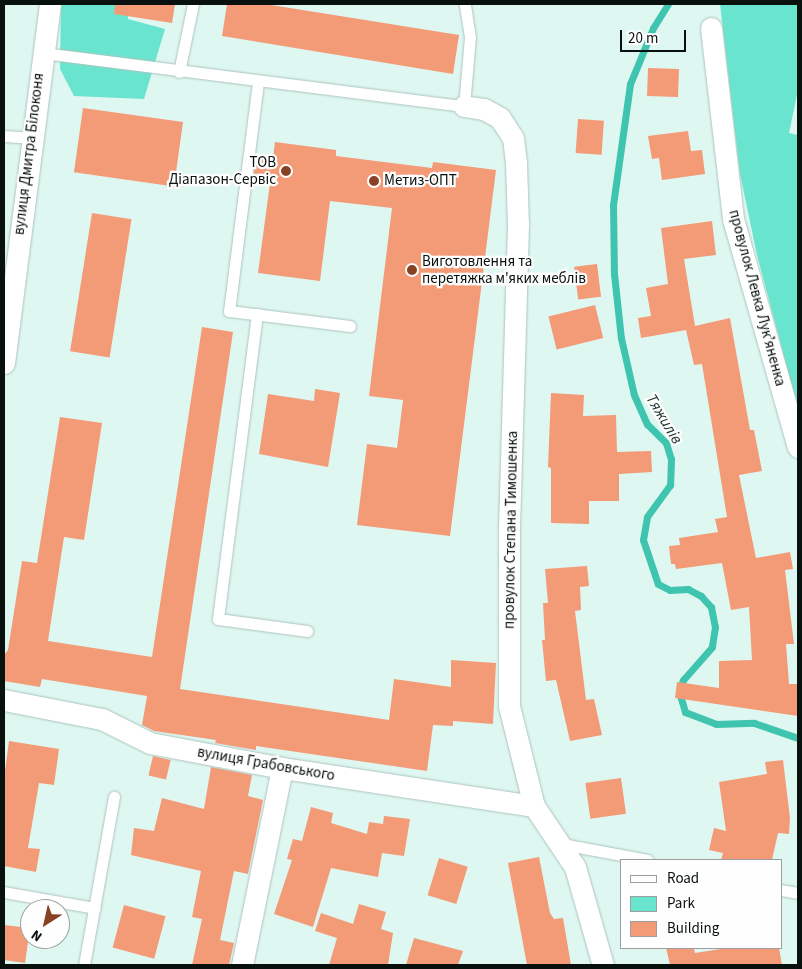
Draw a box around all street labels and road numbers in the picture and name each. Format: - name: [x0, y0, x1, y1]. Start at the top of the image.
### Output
- street label: вулиця Дмитра Білоконя: [10, 72, 48, 236]
- street label: провулок Левка Лукʼяненка: [725, 208, 789, 388]
- street label: провулок Степана Тимошенка: [500, 431, 522, 629]
- street label: вулиця Грабовського: [196, 743, 336, 785]

